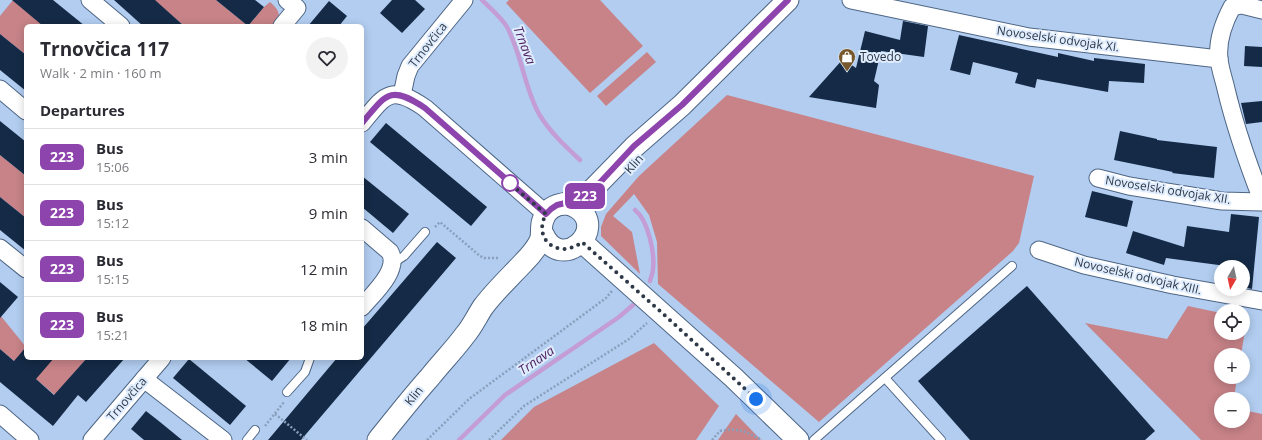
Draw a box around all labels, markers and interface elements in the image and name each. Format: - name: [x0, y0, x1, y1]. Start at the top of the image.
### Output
- street label: Trnovčica: [405, 18, 451, 71]
- street label: Novoselski odvojak XI.: [996, 21, 1120, 56]
- water label: Trnava: [509, 23, 541, 67]
- text: Trnovčica 117: [40, 36, 169, 62]
- button: heart: [306, 37, 348, 79]
- shop icon: Tovedo: [837, 47, 857, 72]
- place label: Tovedo: [860, 48, 901, 65]
- text: Walk · 2 min · 160 m: [40, 64, 162, 82]
- text: Departures: [40, 100, 125, 120]
- text: Bus: [96, 138, 123, 158]
- text: 223: [50, 147, 74, 166]
- text: 3 min: [309, 147, 348, 167]
- street label: Klin: [620, 150, 647, 177]
- text: 15:06: [96, 158, 129, 176]
- street label: Novoselski odvojak XII.: [1104, 171, 1232, 208]
- unlabelled marker: [501, 174, 519, 192]
- line badge: 223: [562, 183, 608, 209]
- text: 223: [573, 186, 597, 205]
- text: Bus: [96, 194, 123, 214]
- text: 223: [50, 203, 74, 222]
- text: 9 min: [309, 203, 348, 223]
- text: 15:12: [96, 214, 129, 232]
- text: Bus: [96, 250, 123, 270]
- street label: Novoselski odvojak XIII.: [1073, 253, 1203, 298]
- text: 223: [50, 259, 74, 278]
- text: 12 min: [300, 259, 348, 279]
- north arrow: [1214, 260, 1250, 296]
- map controls: [1214, 260, 1250, 428]
- text: 15:15: [96, 270, 129, 288]
- button: locate: [1214, 304, 1250, 340]
- text: Bus: [96, 306, 123, 326]
- text: 223: [50, 315, 74, 334]
- text: 18 min: [300, 315, 348, 335]
- text: 15:21: [96, 326, 129, 344]
- water label: Trnava: [515, 341, 558, 379]
- button: +: [1214, 348, 1250, 384]
- street label: Trnovčica: [103, 373, 151, 424]
- street label: Klin: [400, 382, 427, 409]
- your location: [746, 389, 766, 409]
- button: −: [1214, 392, 1250, 428]

